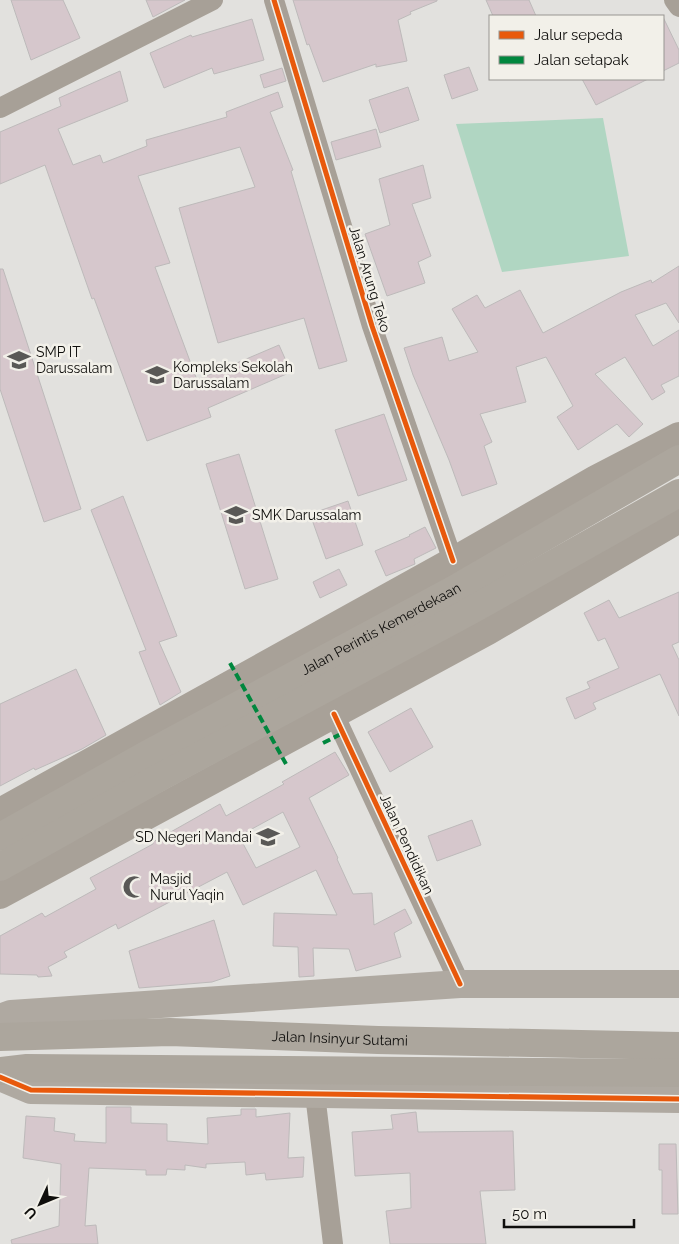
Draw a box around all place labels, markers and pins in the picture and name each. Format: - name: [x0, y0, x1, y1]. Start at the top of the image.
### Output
- place label: SMP IT Darussalam: [36, 344, 112, 376]
- school or university icon: SMP IT Darussalam: [6, 347, 32, 373]
- place label: Kompleks Sekolah Darussalam: [173, 359, 293, 391]
- school or university icon: Kompleks Sekolah Darussalam: [144, 362, 170, 388]
- school or university icon: SMK Darussalam: [223, 502, 249, 528]
- place label: SMK Darussalam: [252, 507, 361, 523]
- school or university icon: SD Negeri Mandai: [255, 824, 281, 850]
- place label: SD Negeri Mandai: [135, 829, 252, 845]
- place label: Masjid Nurul Yaqin: [150, 871, 224, 903]
- mosque icon: Masjid Nurul Yaqin: [121, 874, 147, 900]

